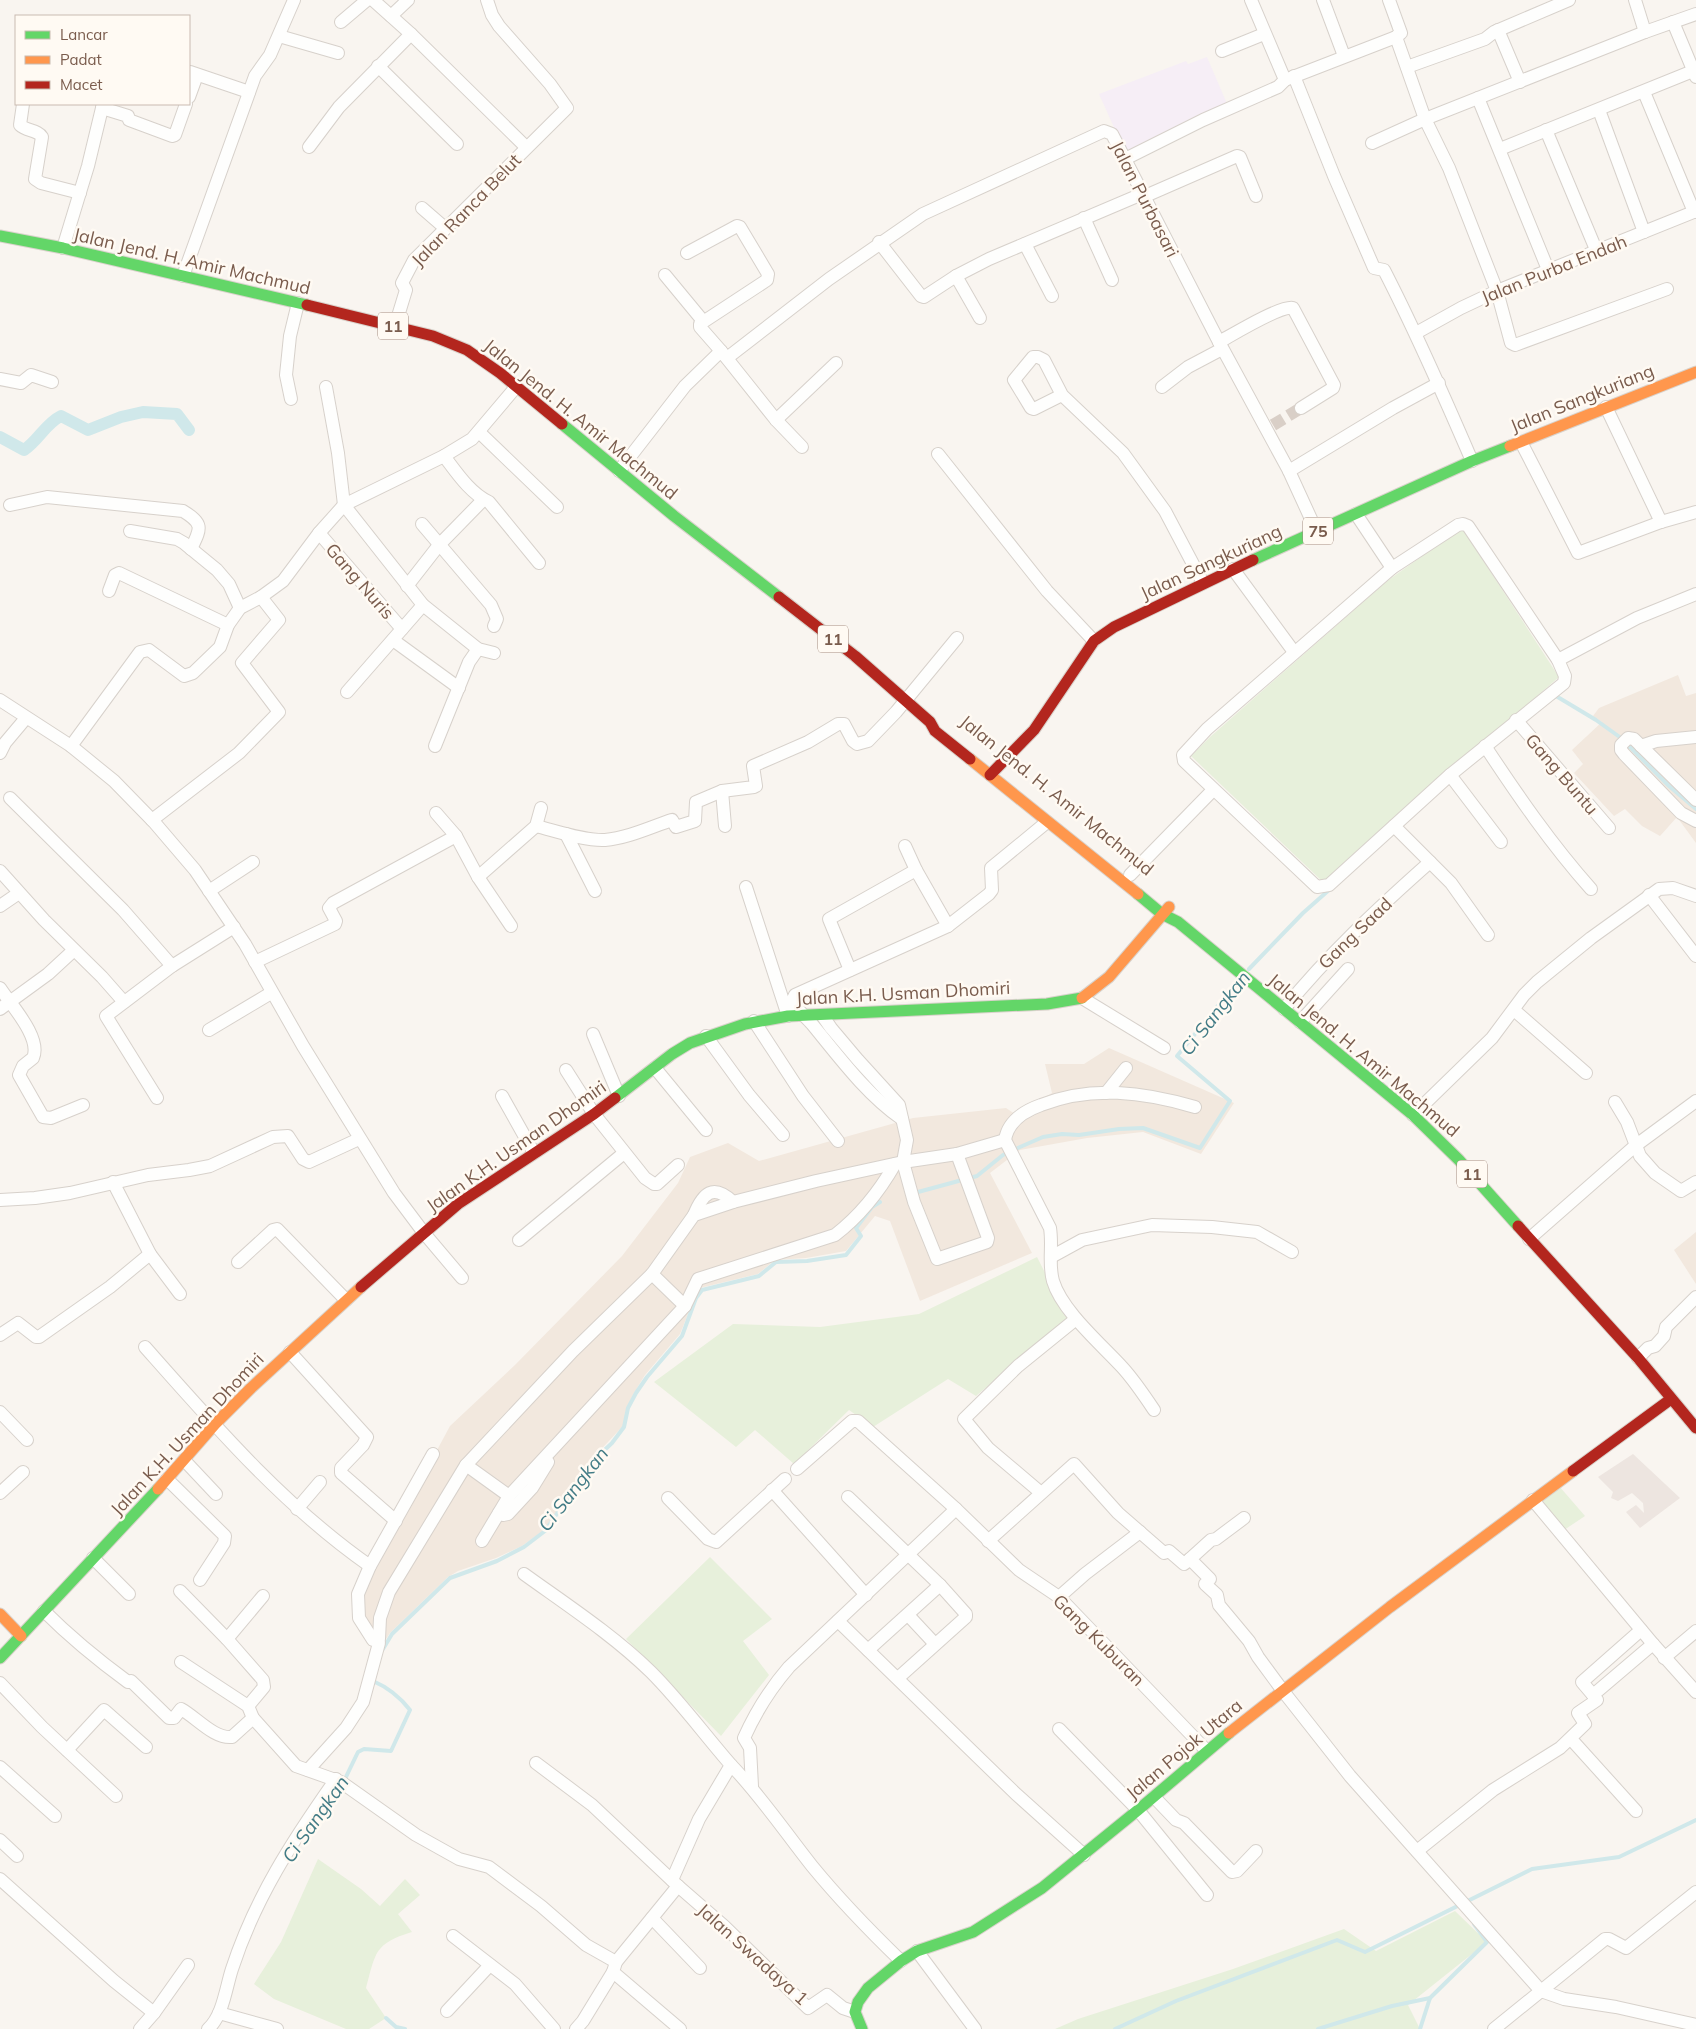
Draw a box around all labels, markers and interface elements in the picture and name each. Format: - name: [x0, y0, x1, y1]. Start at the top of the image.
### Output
- legend: [15, 15, 190, 105]
- text: Lancar: [60, 25, 108, 44]
- text: Padat: [60, 50, 102, 69]
- text: Macet: [60, 75, 103, 94]
- street label: Jalan Purbasari: [1106, 137, 1184, 261]
- street label: Jalan Ranca Belut: [406, 149, 526, 271]
- street label: Jalan Jend. H. Amir Machmud: [71, 222, 313, 300]
- street label: Jalan Purba Endah: [1478, 229, 1630, 309]
- road number: 11: [378, 312, 408, 340]
- street label: Jalan Jend. H. Amir Machmud: [479, 334, 683, 504]
- street label: Jalan Sangkuriang: [1507, 359, 1657, 437]
- road number: 75: [1303, 518, 1333, 544]
- street label: Jalan Sangkuriang: [1137, 519, 1285, 605]
- street label: Gang Nuris: [321, 538, 399, 624]
- road number: 11: [818, 626, 848, 652]
- street label: Jalan Jend. H. Amir Machmud: [955, 710, 1159, 880]
- street label: Gang Buntu: [1521, 729, 1603, 819]
- street label: Gang Saad: [1313, 892, 1397, 974]
- water label: Ci Sangkan: [1175, 966, 1255, 1060]
- street label: Jalan Jend. H. Amir Machmud: [1264, 968, 1464, 1142]
- street label: Jalan K.H. Usman Dhomiri: [795, 976, 1011, 1010]
- street label: Jalan K.H. Usman Dhomiri: [422, 1075, 610, 1217]
- road number: 11: [1457, 1160, 1487, 1188]
- street label: Jalan K.H. Usman Dhomiri: [105, 1348, 269, 1520]
- water label: Ci Sangkan: [533, 1442, 613, 1536]
- street label: Gang Kuburan: [1048, 1589, 1150, 1691]
- street label: Jalan Pojok Utara: [1121, 1694, 1247, 1804]
- water label: Ci Sangkan: [276, 1771, 354, 1867]
- street label: Jalan Swadaya 1: [693, 1898, 813, 2010]

